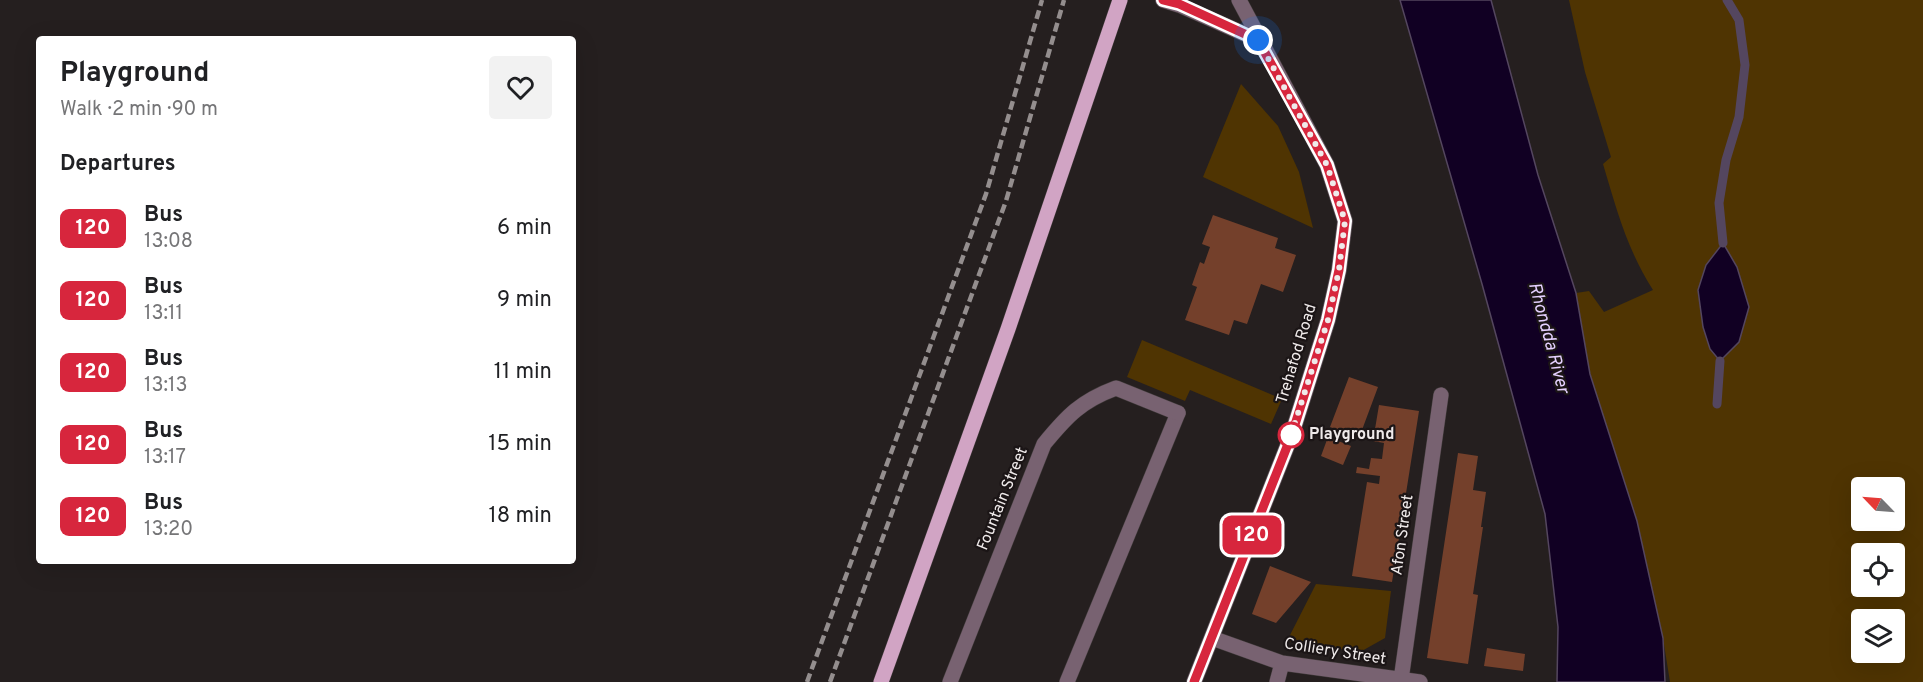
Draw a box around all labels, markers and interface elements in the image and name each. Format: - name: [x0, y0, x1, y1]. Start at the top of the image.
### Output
- your location: [1243, 25, 1273, 55]
- text: Playground: [60, 56, 209, 92]
- button: heart: [489, 56, 552, 119]
- text: Walk · 2 min · 90 m: [60, 97, 218, 123]
- text: Departures: [60, 151, 176, 178]
- text: Bus: [144, 202, 183, 229]
- text: 120: [75, 215, 111, 242]
- text: 6 min: [497, 215, 552, 242]
- text: 13:08: [144, 229, 193, 255]
- text: Bus: [144, 274, 183, 301]
- water label: Rhondda River: [1522, 280, 1574, 398]
- text: 120: [75, 287, 111, 314]
- text: 9 min: [497, 287, 552, 314]
- text: 13:11: [144, 301, 183, 327]
- street label: Trehafod Road: [1272, 301, 1322, 407]
- text: Bus: [144, 346, 183, 373]
- text: 120: [75, 359, 111, 386]
- text: 11 min: [494, 359, 552, 386]
- text: 13:13: [144, 373, 188, 399]
- text: Bus: [144, 418, 183, 445]
- marker: Playground: [1278, 422, 1304, 448]
- place label: Playground: [1309, 425, 1394, 445]
- text: 120: [75, 431, 111, 458]
- text: 15 min: [488, 431, 552, 458]
- street label: Fountain Street: [973, 444, 1033, 554]
- text: 13:17: [144, 445, 186, 471]
- north arrow: [1851, 477, 1905, 531]
- map controls: [1851, 477, 1905, 663]
- text: Bus: [144, 490, 183, 517]
- street label: Afon Street: [1387, 493, 1419, 577]
- text: 120: [75, 503, 111, 530]
- text: 18 min: [489, 503, 552, 530]
- line badge: 120: [1218, 516, 1286, 554]
- text: 13:20: [144, 517, 193, 543]
- text: 120: [1234, 522, 1270, 549]
- button: locate: [1851, 543, 1905, 597]
- button: layers: [1851, 609, 1905, 663]
- street label: Colliery Street: [1282, 634, 1388, 670]

